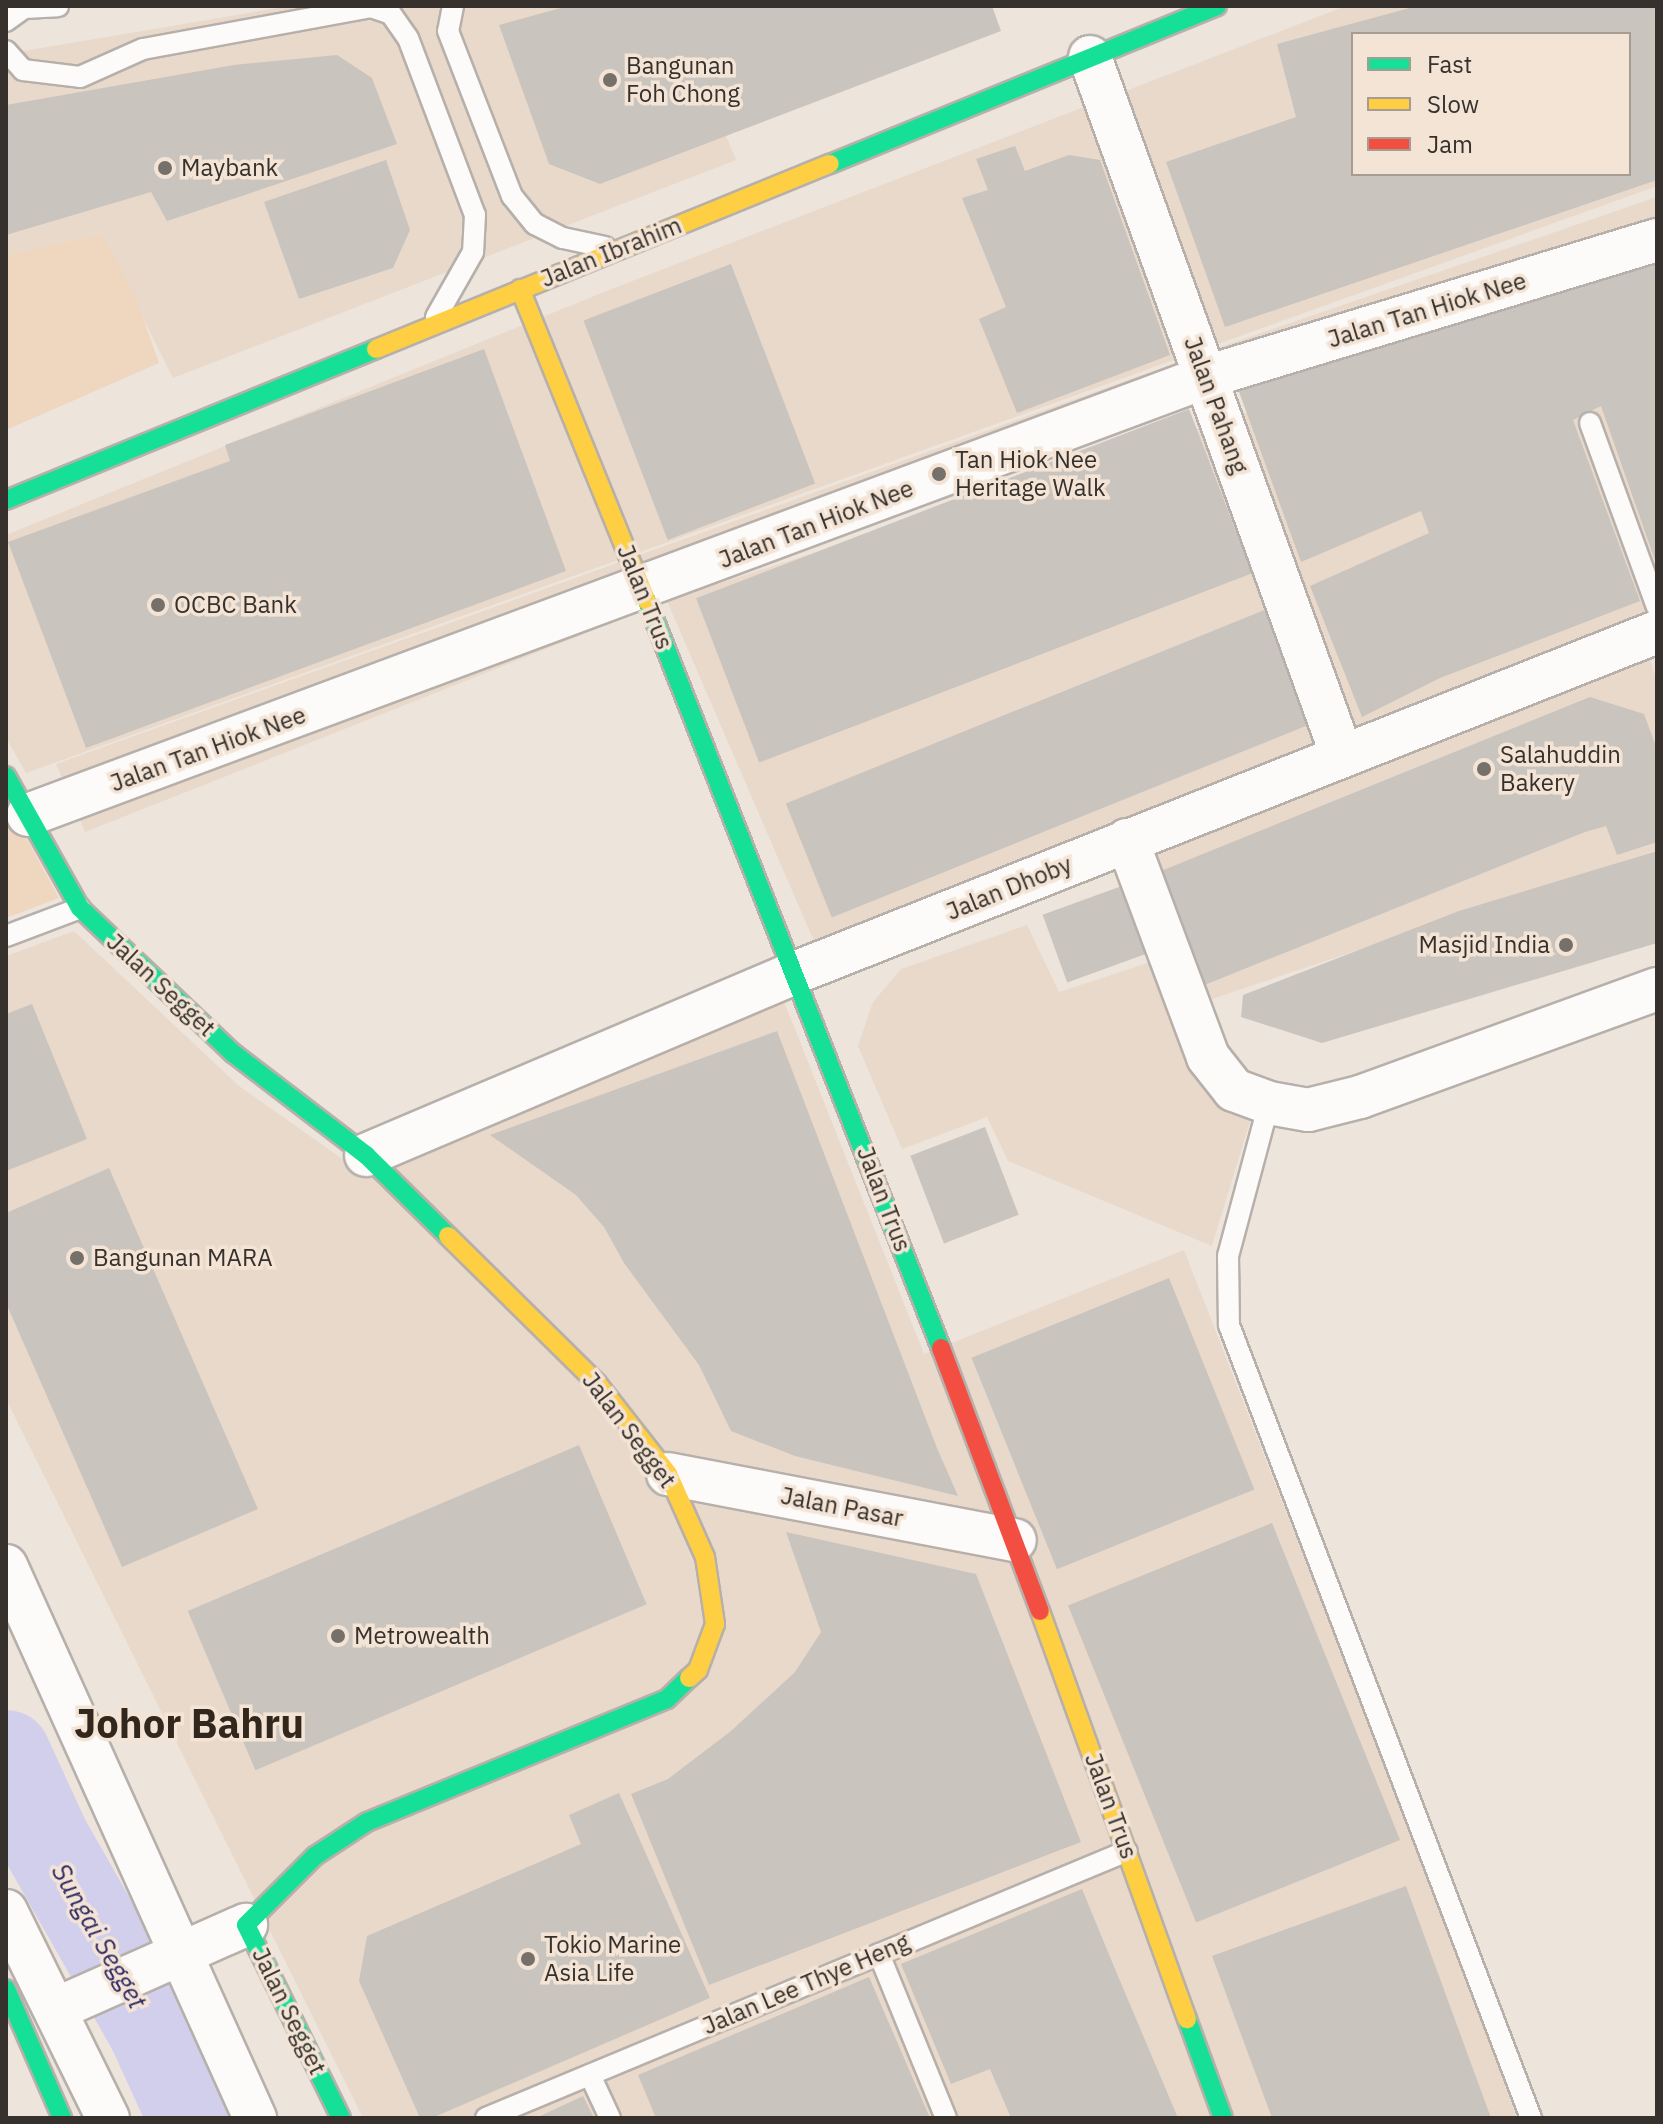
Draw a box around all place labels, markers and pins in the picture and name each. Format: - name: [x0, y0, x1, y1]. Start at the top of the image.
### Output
- place label: Bangunan Foh Chong: [626, 52, 740, 108]
- marker: Bangunan Foh Chong: [601, 71, 619, 89]
- place label: Maybank: [181, 154, 278, 182]
- marker: Maybank: [156, 159, 174, 177]
- place label: Tan Hiok Nee Heritage Walk: [955, 446, 1106, 502]
- marker: Tan Hiok Nee Heritage Walk: [930, 465, 948, 483]
- place label: OCBC Bank: [174, 591, 297, 619]
- marker: OCBC Bank: [149, 596, 167, 614]
- place label: Salahuddin Bakery: [1500, 741, 1621, 797]
- marker: Salahuddin Bakery: [1475, 760, 1493, 778]
- place label: Masjid India: [1418, 931, 1550, 959]
- marker: Masjid India: [1557, 936, 1575, 954]
- place label: Bangunan MARA: [93, 1244, 273, 1272]
- marker: Bangunan MARA: [68, 1249, 86, 1267]
- place label: Metrowealth: [354, 1622, 490, 1650]
- marker: Metrowealth: [329, 1627, 347, 1645]
- place label: Tokio Marine Asia Life: [544, 1931, 681, 1987]
- marker: Tokio Marine Asia Life: [519, 1950, 537, 1968]

